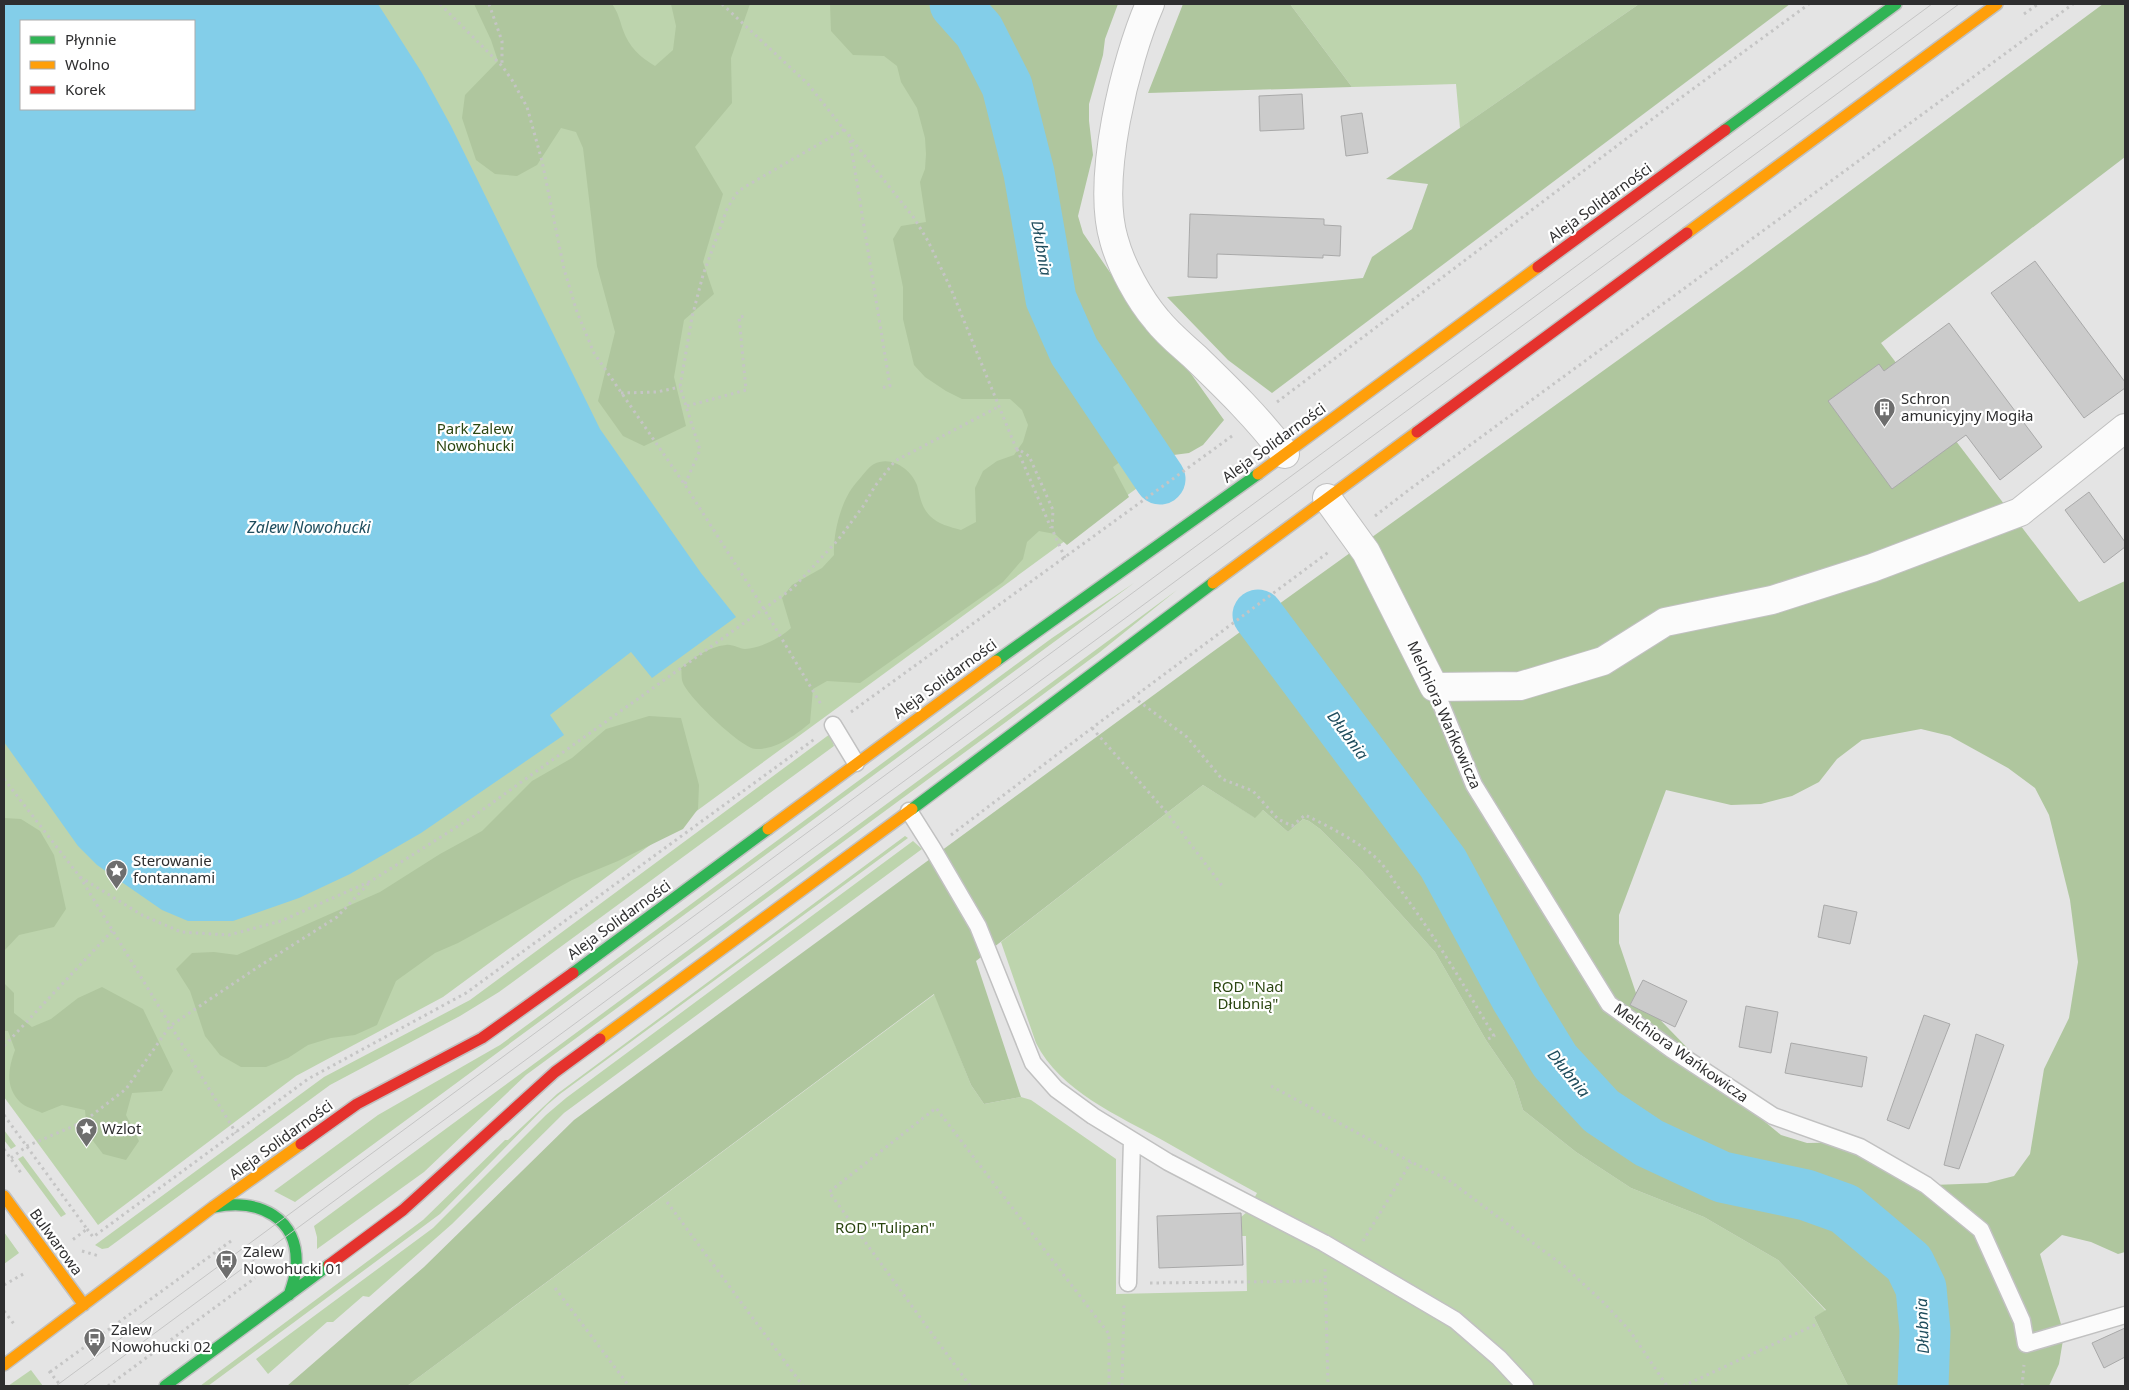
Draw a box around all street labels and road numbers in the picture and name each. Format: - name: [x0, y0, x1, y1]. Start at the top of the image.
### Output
- street label: Aleja Solidarności: [1544, 158, 1655, 247]
- street label: Aleja Solidarności: [1218, 398, 1329, 487]
- street label: Aleja Solidarności: [889, 634, 1000, 723]
- street label: Melchiora Wańkowicza: [1403, 637, 1487, 792]
- street label: Aleja Solidarności: [563, 875, 674, 964]
- street label: Melchiora Wańkowicza: [1610, 998, 1753, 1106]
- street label: Aleja Solidarności: [225, 1095, 336, 1184]
- street label: Bulwarowa: [26, 1204, 88, 1279]

